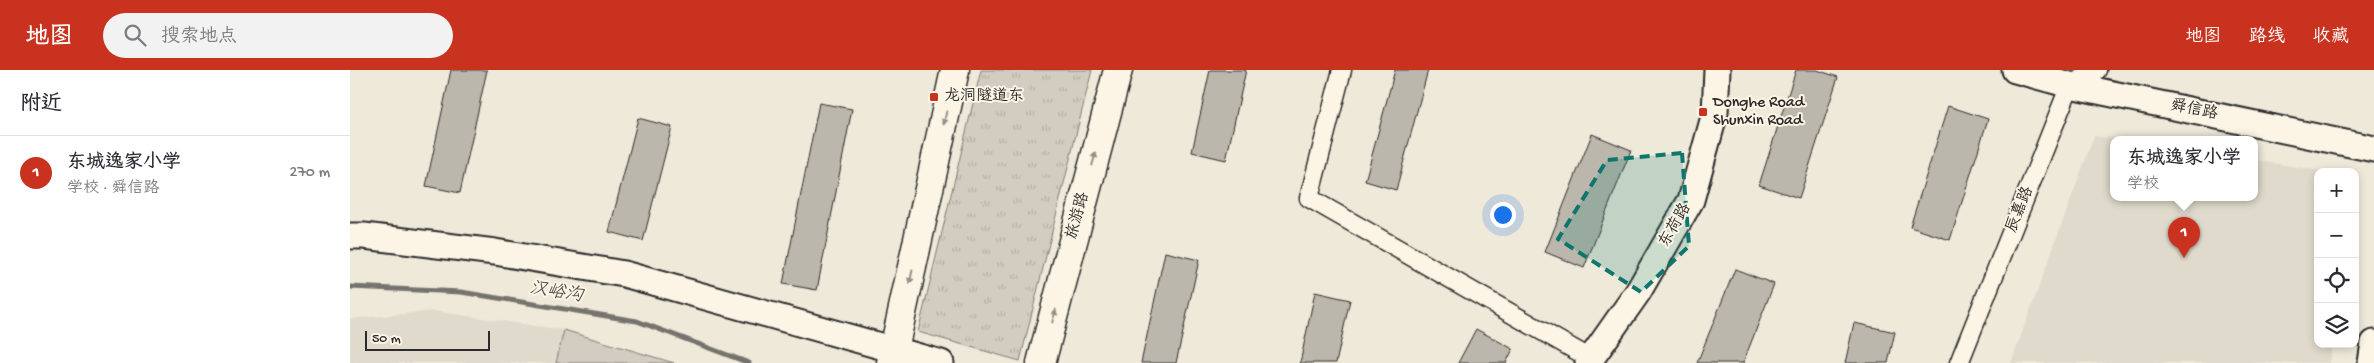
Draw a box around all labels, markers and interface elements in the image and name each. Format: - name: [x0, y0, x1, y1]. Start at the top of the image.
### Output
- search box: [103, 13, 453, 58]
- icon: search: [121, 21, 149, 49]
- text: 地图: [25, 24, 73, 53]
- text: 搜索地点: [161, 26, 237, 49]
- text: 地图: [2185, 27, 2221, 48]
- text: 路线: [2249, 27, 2285, 48]
- text: 收藏: [2313, 27, 2349, 48]
- place label: 龙洞隧道东: [944, 87, 1024, 107]
- marker: 龙洞隧道东: [928, 91, 940, 103]
- text: 附近: [20, 93, 62, 118]
- place label: Donghe Road Shunxin Road: [1712, 94, 1806, 131]
- street label: 舜信路: [2169, 95, 2220, 125]
- marker: Donghe Road Shunxin Road: [1697, 106, 1709, 118]
- one-way arrow: [940, 110, 948, 126]
- popup: [2110, 136, 2258, 201]
- text: 东城逸家小学: [2127, 148, 2241, 171]
- one-way arrow: [1091, 151, 1099, 166]
- text: 东城逸家小学: [67, 152, 181, 175]
- text: 1: [33, 164, 39, 183]
- text: 270 m: [290, 164, 330, 183]
- map controls: [2314, 168, 2359, 348]
- button: +: [2314, 168, 2359, 213]
- text: 学校: [2127, 176, 2159, 195]
- text: 学校 · 舜信路: [67, 180, 160, 199]
- street label: 辰嘉路: [2001, 183, 2039, 236]
- street label: 旅游路: [1062, 190, 1094, 242]
- street label: 东荷路: [1654, 199, 1696, 252]
- your location: [1490, 202, 1516, 228]
- button: −: [2314, 213, 2359, 258]
- pin: 1: [2168, 217, 2200, 258]
- button: locate: [2314, 258, 2359, 303]
- one-way arrow: [906, 269, 914, 285]
- water label: 汉峪沟: [528, 277, 586, 308]
- button: layers: [2314, 303, 2359, 348]
- one-way arrow: [1050, 308, 1058, 323]
- scale bar: [365, 328, 490, 351]
- text: 50 m: [372, 331, 401, 348]

